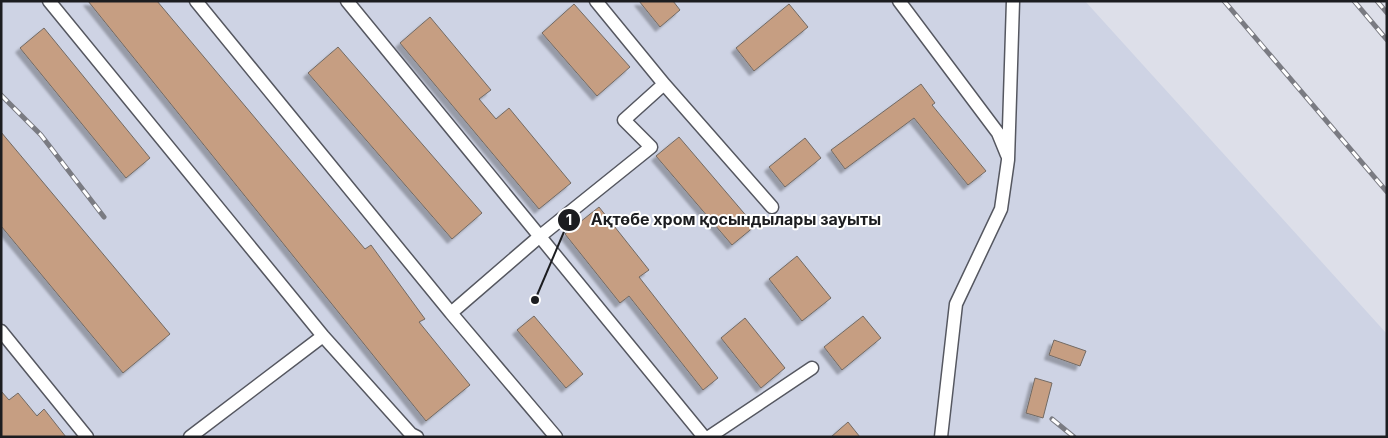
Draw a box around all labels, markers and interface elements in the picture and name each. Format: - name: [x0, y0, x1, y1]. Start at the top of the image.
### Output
- callout: Ақтөбе хром қосындылары зауыты: [556, 204, 892, 235]
- text: Ақтөбе хром қосындылары зауыты: [591, 209, 881, 229]
- text: 1: [566, 210, 572, 229]

